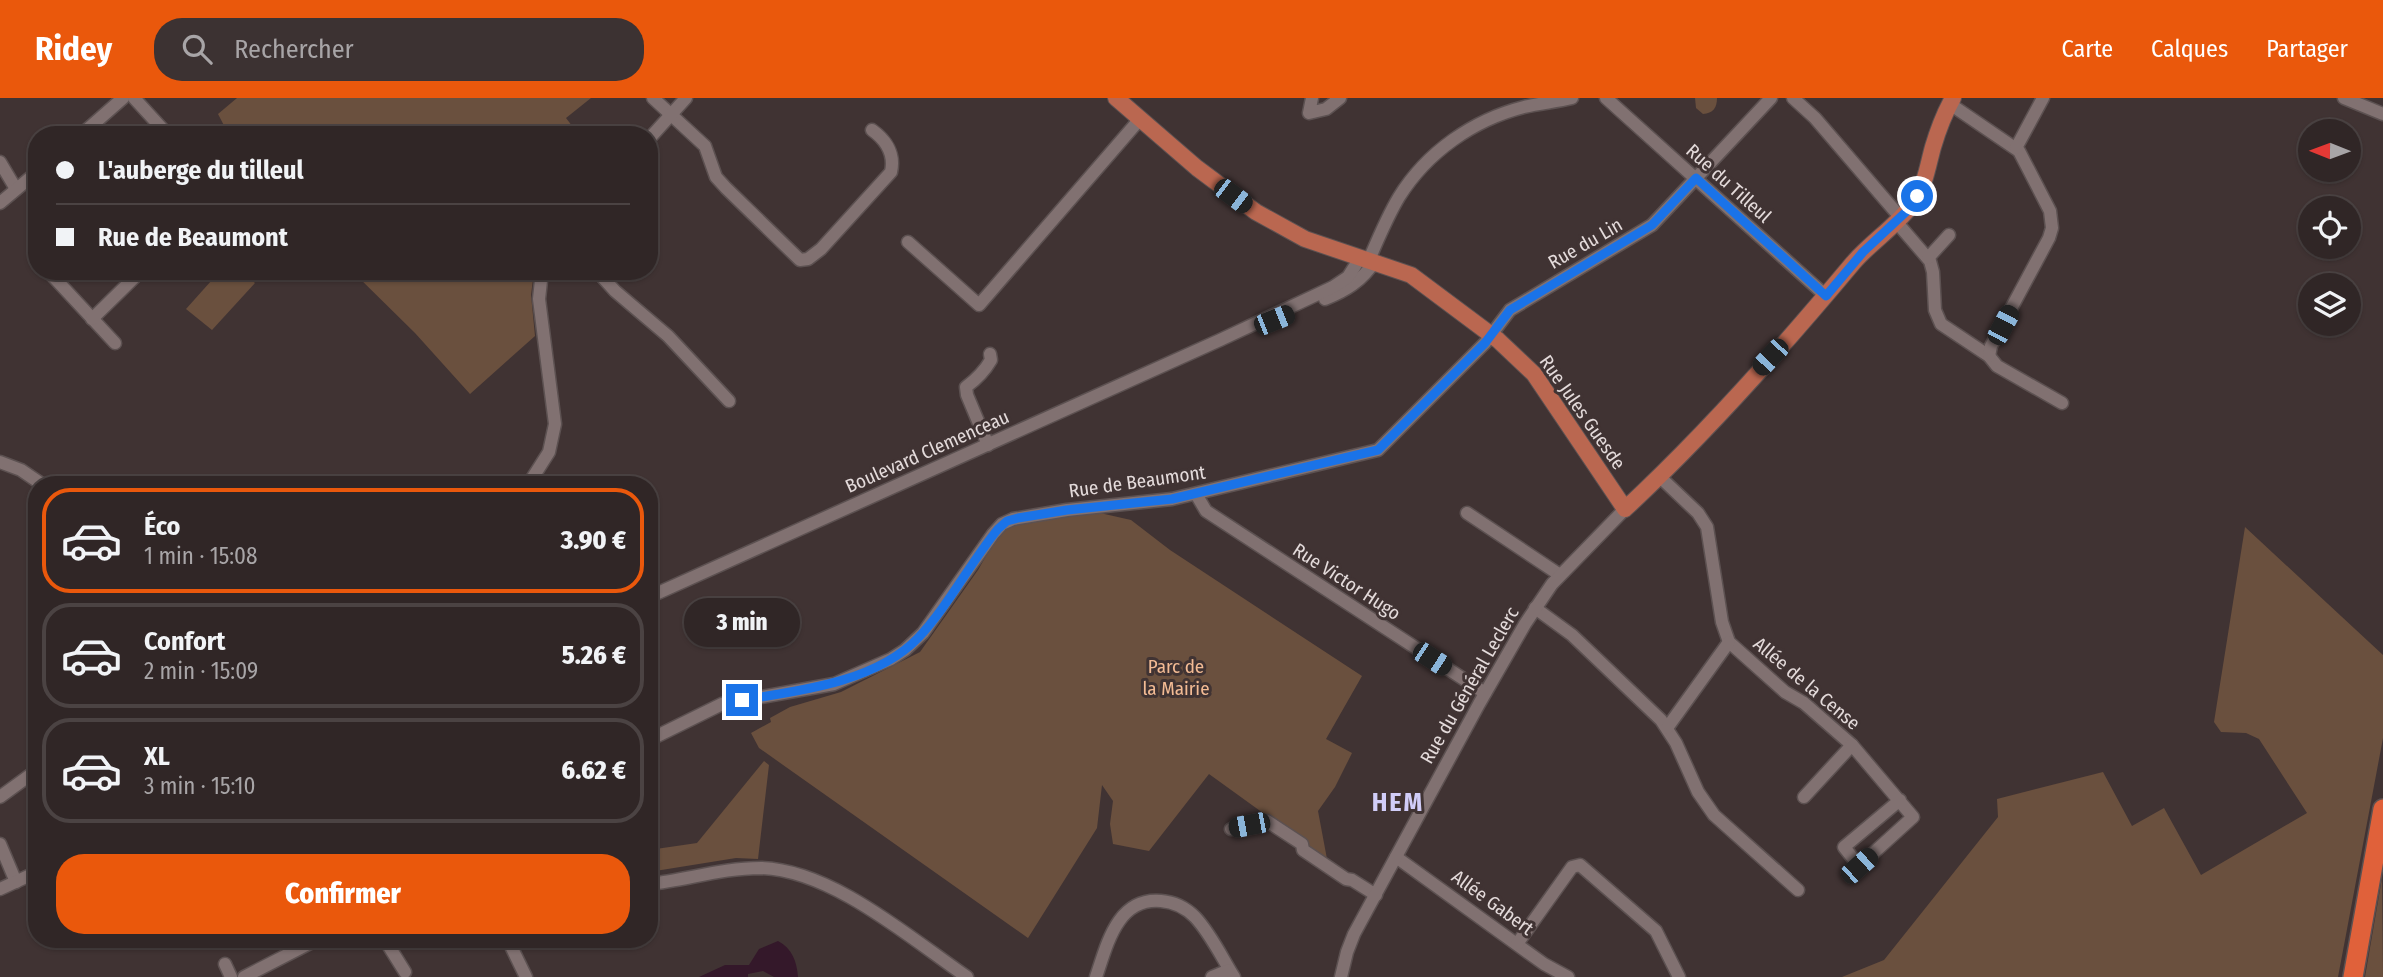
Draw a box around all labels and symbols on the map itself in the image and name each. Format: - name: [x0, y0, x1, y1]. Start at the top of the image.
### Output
- north arrow: [2298, 119, 2361, 182]
- street label: Rue du Tilleul: [1681, 139, 1776, 228]
- car: [1210, 175, 1257, 217]
- route start: [1901, 180, 1933, 212]
- street label: Rue du Lin: [1544, 213, 1626, 274]
- car: [1251, 302, 1298, 338]
- car: [1984, 302, 2023, 348]
- car: [1748, 334, 1793, 380]
- street label: Rue Jules Guesde: [1535, 351, 1630, 474]
- street label: Boulevard Clemenceau: [842, 405, 1013, 498]
- street label: Rue de Beaumont: [1067, 460, 1208, 502]
- street label: Rue Victor Hugo: [1289, 538, 1405, 625]
- callout: 3 min: [684, 598, 800, 648]
- street label: Rue du Général Leclerc: [1415, 603, 1524, 768]
- street label: Allée de la Cense: [1749, 632, 1865, 735]
- car: [1409, 639, 1456, 679]
- park label: Parc de la Mairie: [1142, 655, 1210, 700]
- route end: [726, 684, 758, 716]
- district label: HEM: [1372, 787, 1424, 818]
- car: [1227, 811, 1272, 839]
- car: [1837, 844, 1882, 888]
- street label: Allée Gabert: [1447, 865, 1539, 940]

